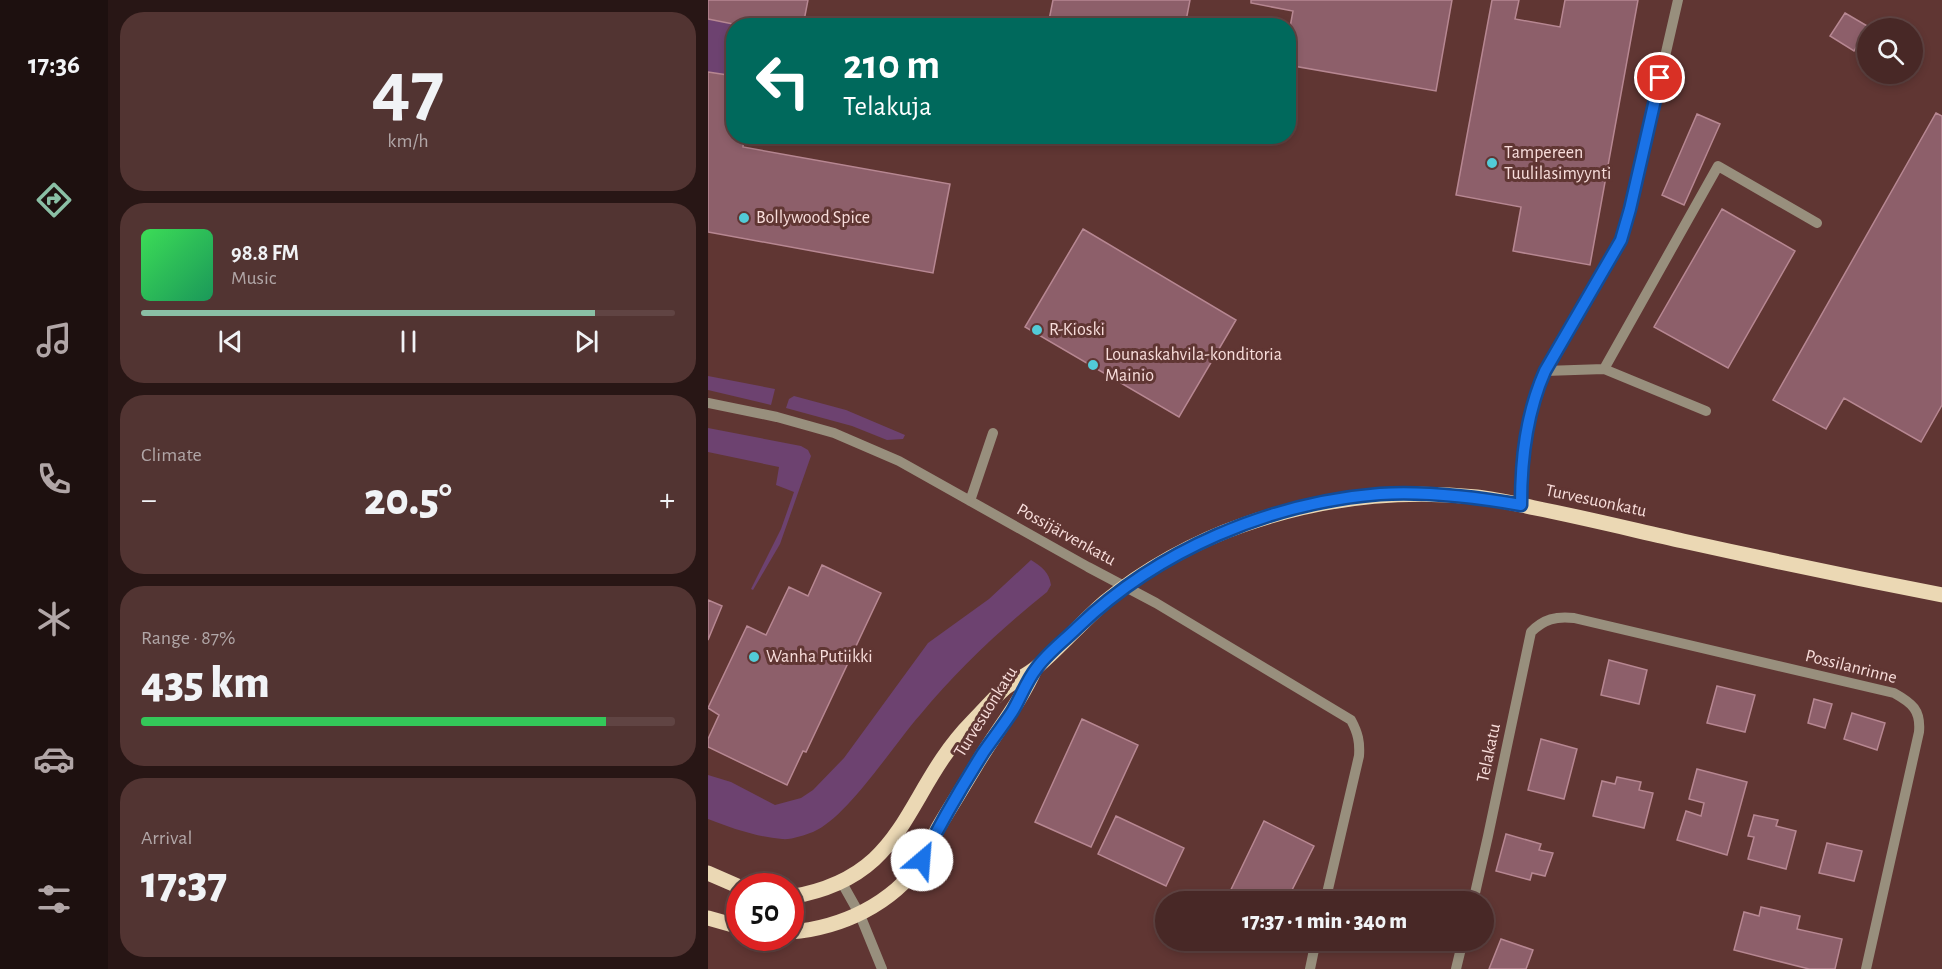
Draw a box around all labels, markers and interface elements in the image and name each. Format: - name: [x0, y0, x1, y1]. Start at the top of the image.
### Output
- map controls: [1857, 18, 1923, 84]
- button: search: [1857, 18, 1923, 84]
- icon: left: [744, 42, 822, 120]
- text: 210 m: [843, 44, 940, 86]
- text: 17:36: [28, 51, 80, 78]
- text: 47: [372, 51, 444, 129]
- pin: [1634, 52, 1685, 103]
- icon: arrive: [1643, 61, 1676, 94]
- text: Telakuja: [843, 93, 932, 120]
- text: km/h: [387, 131, 429, 151]
- place label: Tampereen Tuulilasimyynti: [1504, 144, 1611, 183]
- marker: Tampereen Tuulilasimyynti: [1485, 156, 1499, 170]
- icon: directions: [33, 179, 75, 221]
- place label: Bollywood Spice: [756, 209, 870, 227]
- marker: Bollywood Spice: [737, 211, 751, 225]
- text: 98.8 FM: [231, 242, 299, 264]
- text: Music: [231, 268, 277, 288]
- icon: music: [33, 319, 75, 361]
- place label: R-Kioski: [1049, 321, 1105, 339]
- marker: R-Kioski: [1030, 323, 1044, 337]
- icon: previous: [214, 325, 247, 358]
- icon: pause: [392, 325, 425, 358]
- icon: next: [570, 325, 603, 358]
- place label: Lounaskahvila-konditoria Mainio: [1105, 346, 1282, 385]
- marker: Lounaskahvila-konditoria Mainio: [1086, 358, 1100, 372]
- text: Climate: [141, 445, 202, 465]
- icon: phone: [33, 458, 75, 500]
- text: 20.5°: [364, 478, 452, 523]
- street label: Turvesuonkatu: [1544, 481, 1648, 521]
- text: −: [141, 484, 157, 517]
- text: +: [659, 484, 675, 517]
- street label: Possijärvenkatu: [1013, 500, 1119, 570]
- icon: climate: [33, 598, 75, 640]
- text: Range · 87%: [141, 628, 236, 648]
- street label: Possilanrinne: [1803, 647, 1899, 687]
- place label: Wanha Putiikki: [766, 648, 873, 666]
- marker: Wanha Putiikki: [747, 650, 761, 664]
- text: 435 km: [141, 661, 270, 706]
- street label: Turvesuonkatu: [951, 664, 1021, 760]
- street label: Telakatu: [1474, 722, 1504, 784]
- icon: car: [33, 738, 75, 780]
- text: Arrival: [141, 828, 192, 848]
- position arrow: [890, 828, 954, 892]
- text: 17:37: [141, 861, 227, 906]
- speed limit sign: 50: [726, 873, 804, 951]
- icon: filters: [33, 878, 75, 920]
- text: 17:37 · 1 min · 340 m: [1242, 910, 1407, 932]

